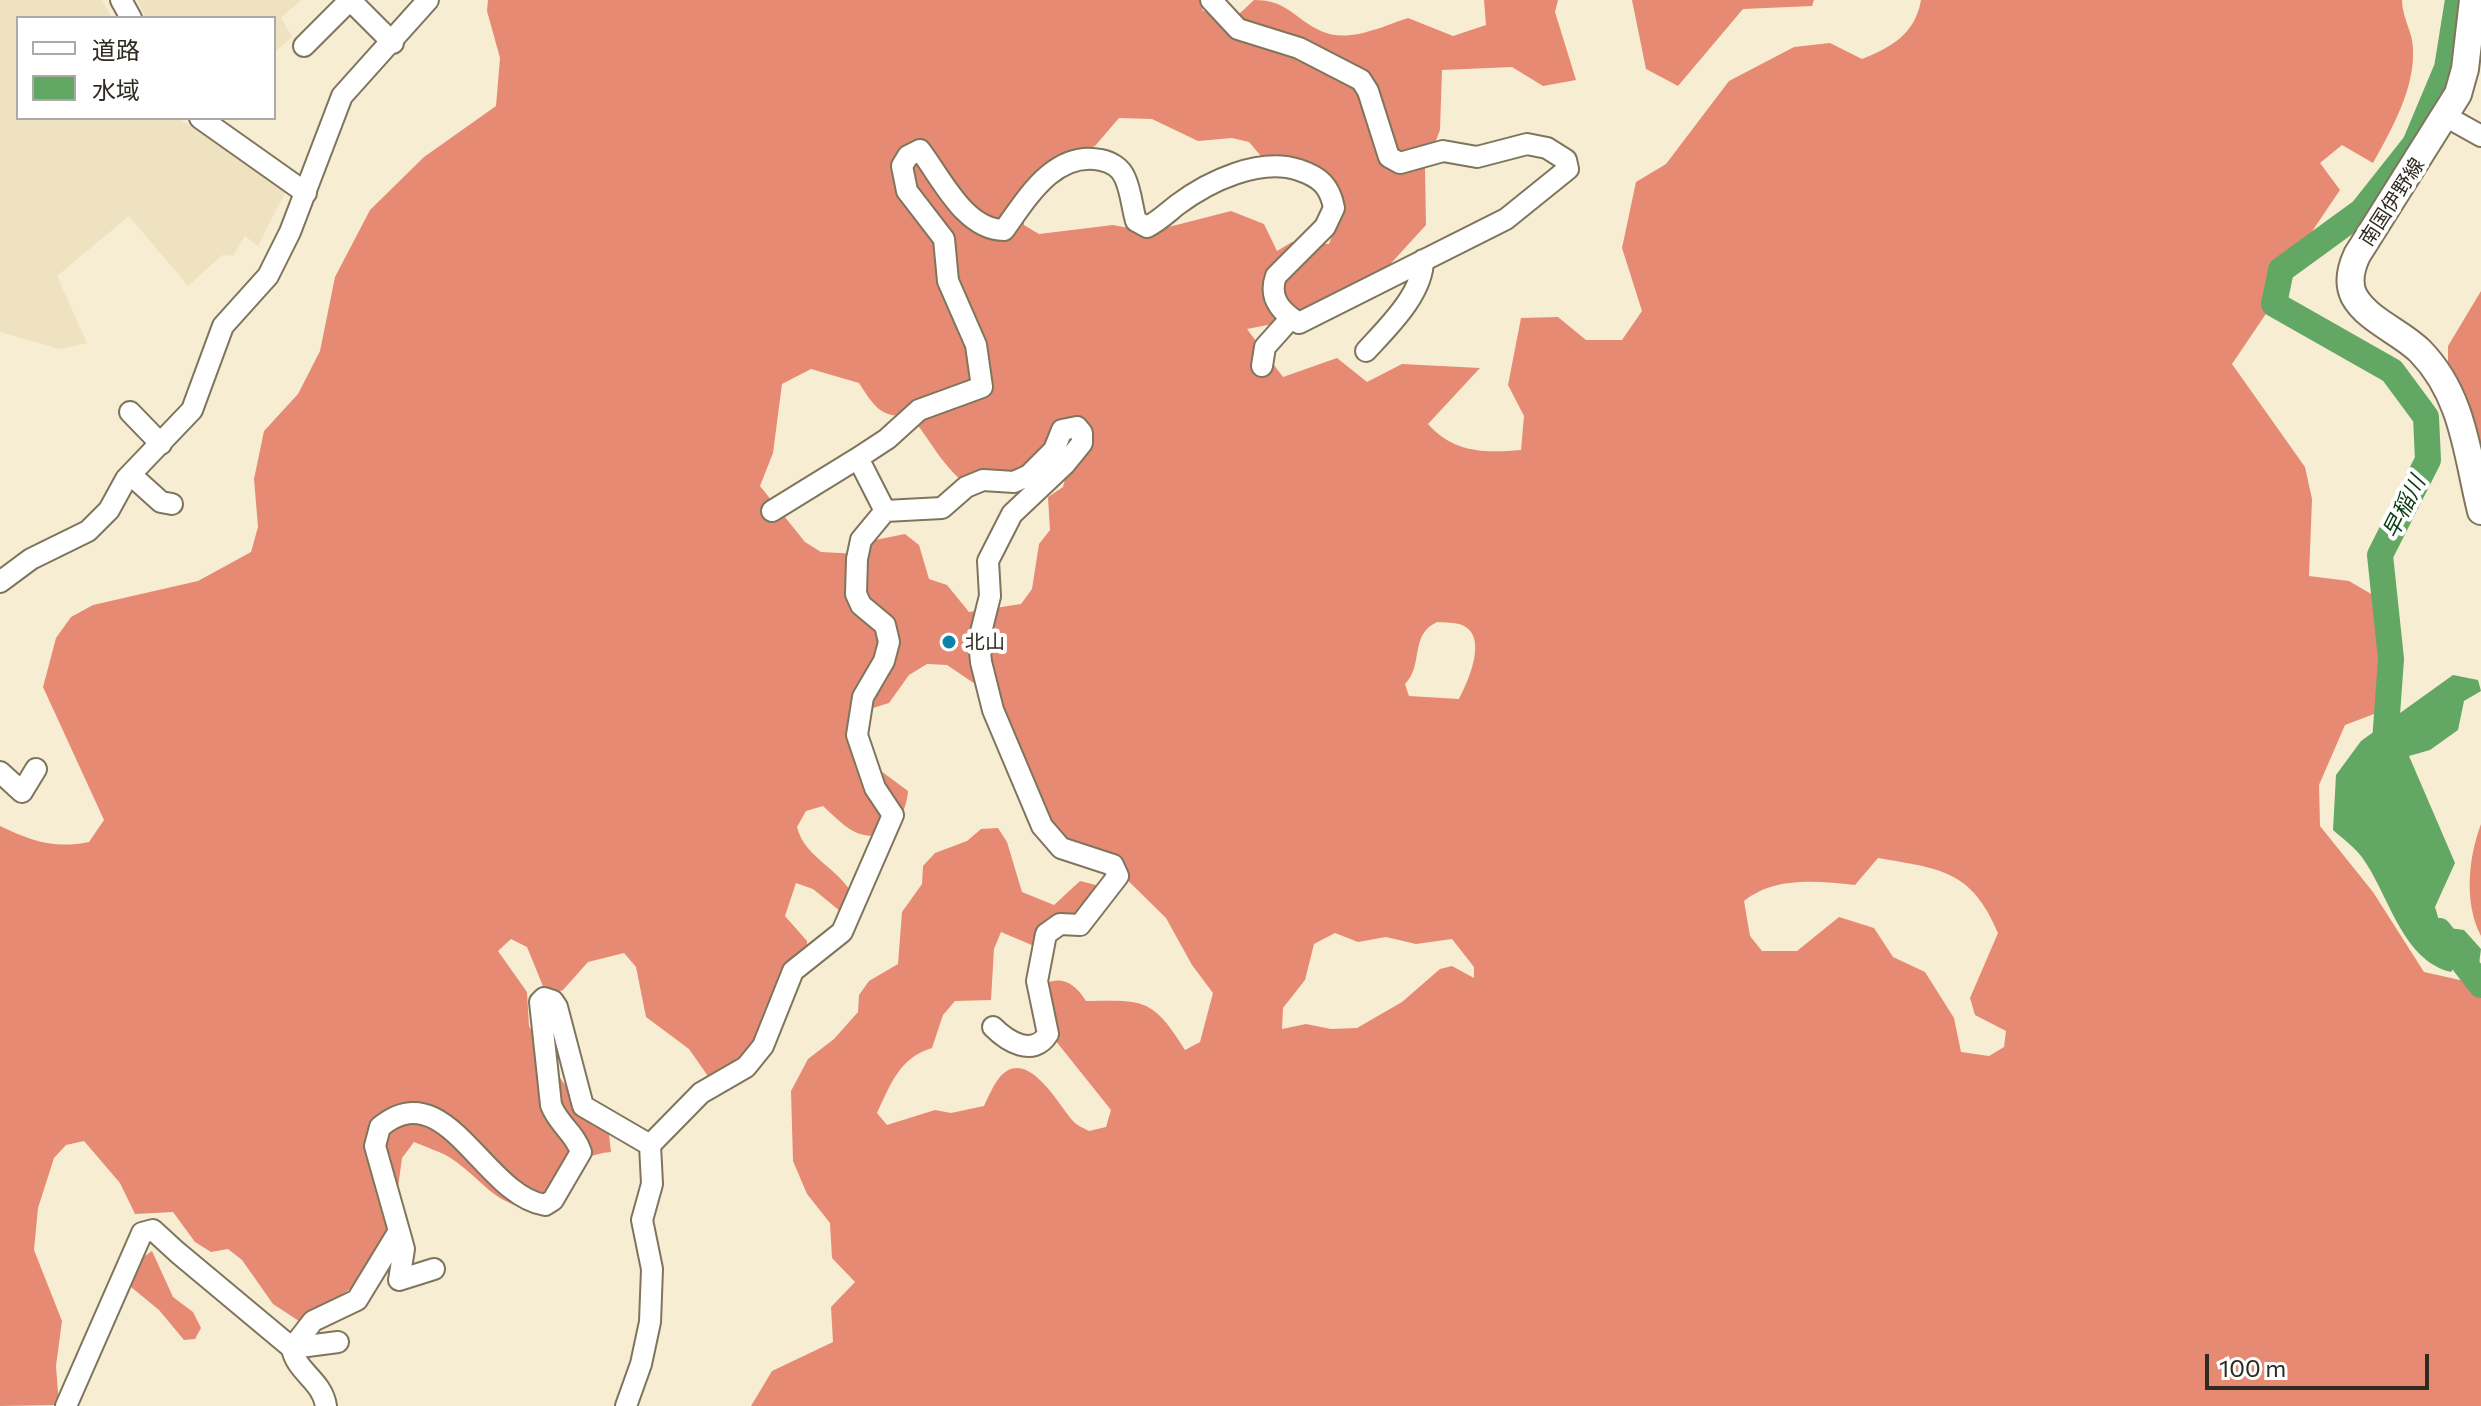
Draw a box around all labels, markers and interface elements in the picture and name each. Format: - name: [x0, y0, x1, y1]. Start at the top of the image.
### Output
- legend: [16, 16, 276, 120]
- text: 道路: [92, 35, 140, 64]
- text: 水域: [92, 75, 140, 104]
- street label: 南国伊野線: [2355, 154, 2429, 250]
- water label: 早稲川: [2377, 472, 2431, 542]
- place label: 北山: [965, 630, 1005, 654]
- marker: 北山: [940, 633, 958, 651]
- scale bar: [2209, 1338, 2433, 1388]
- text: 100 m: [2219, 1353, 2286, 1382]

